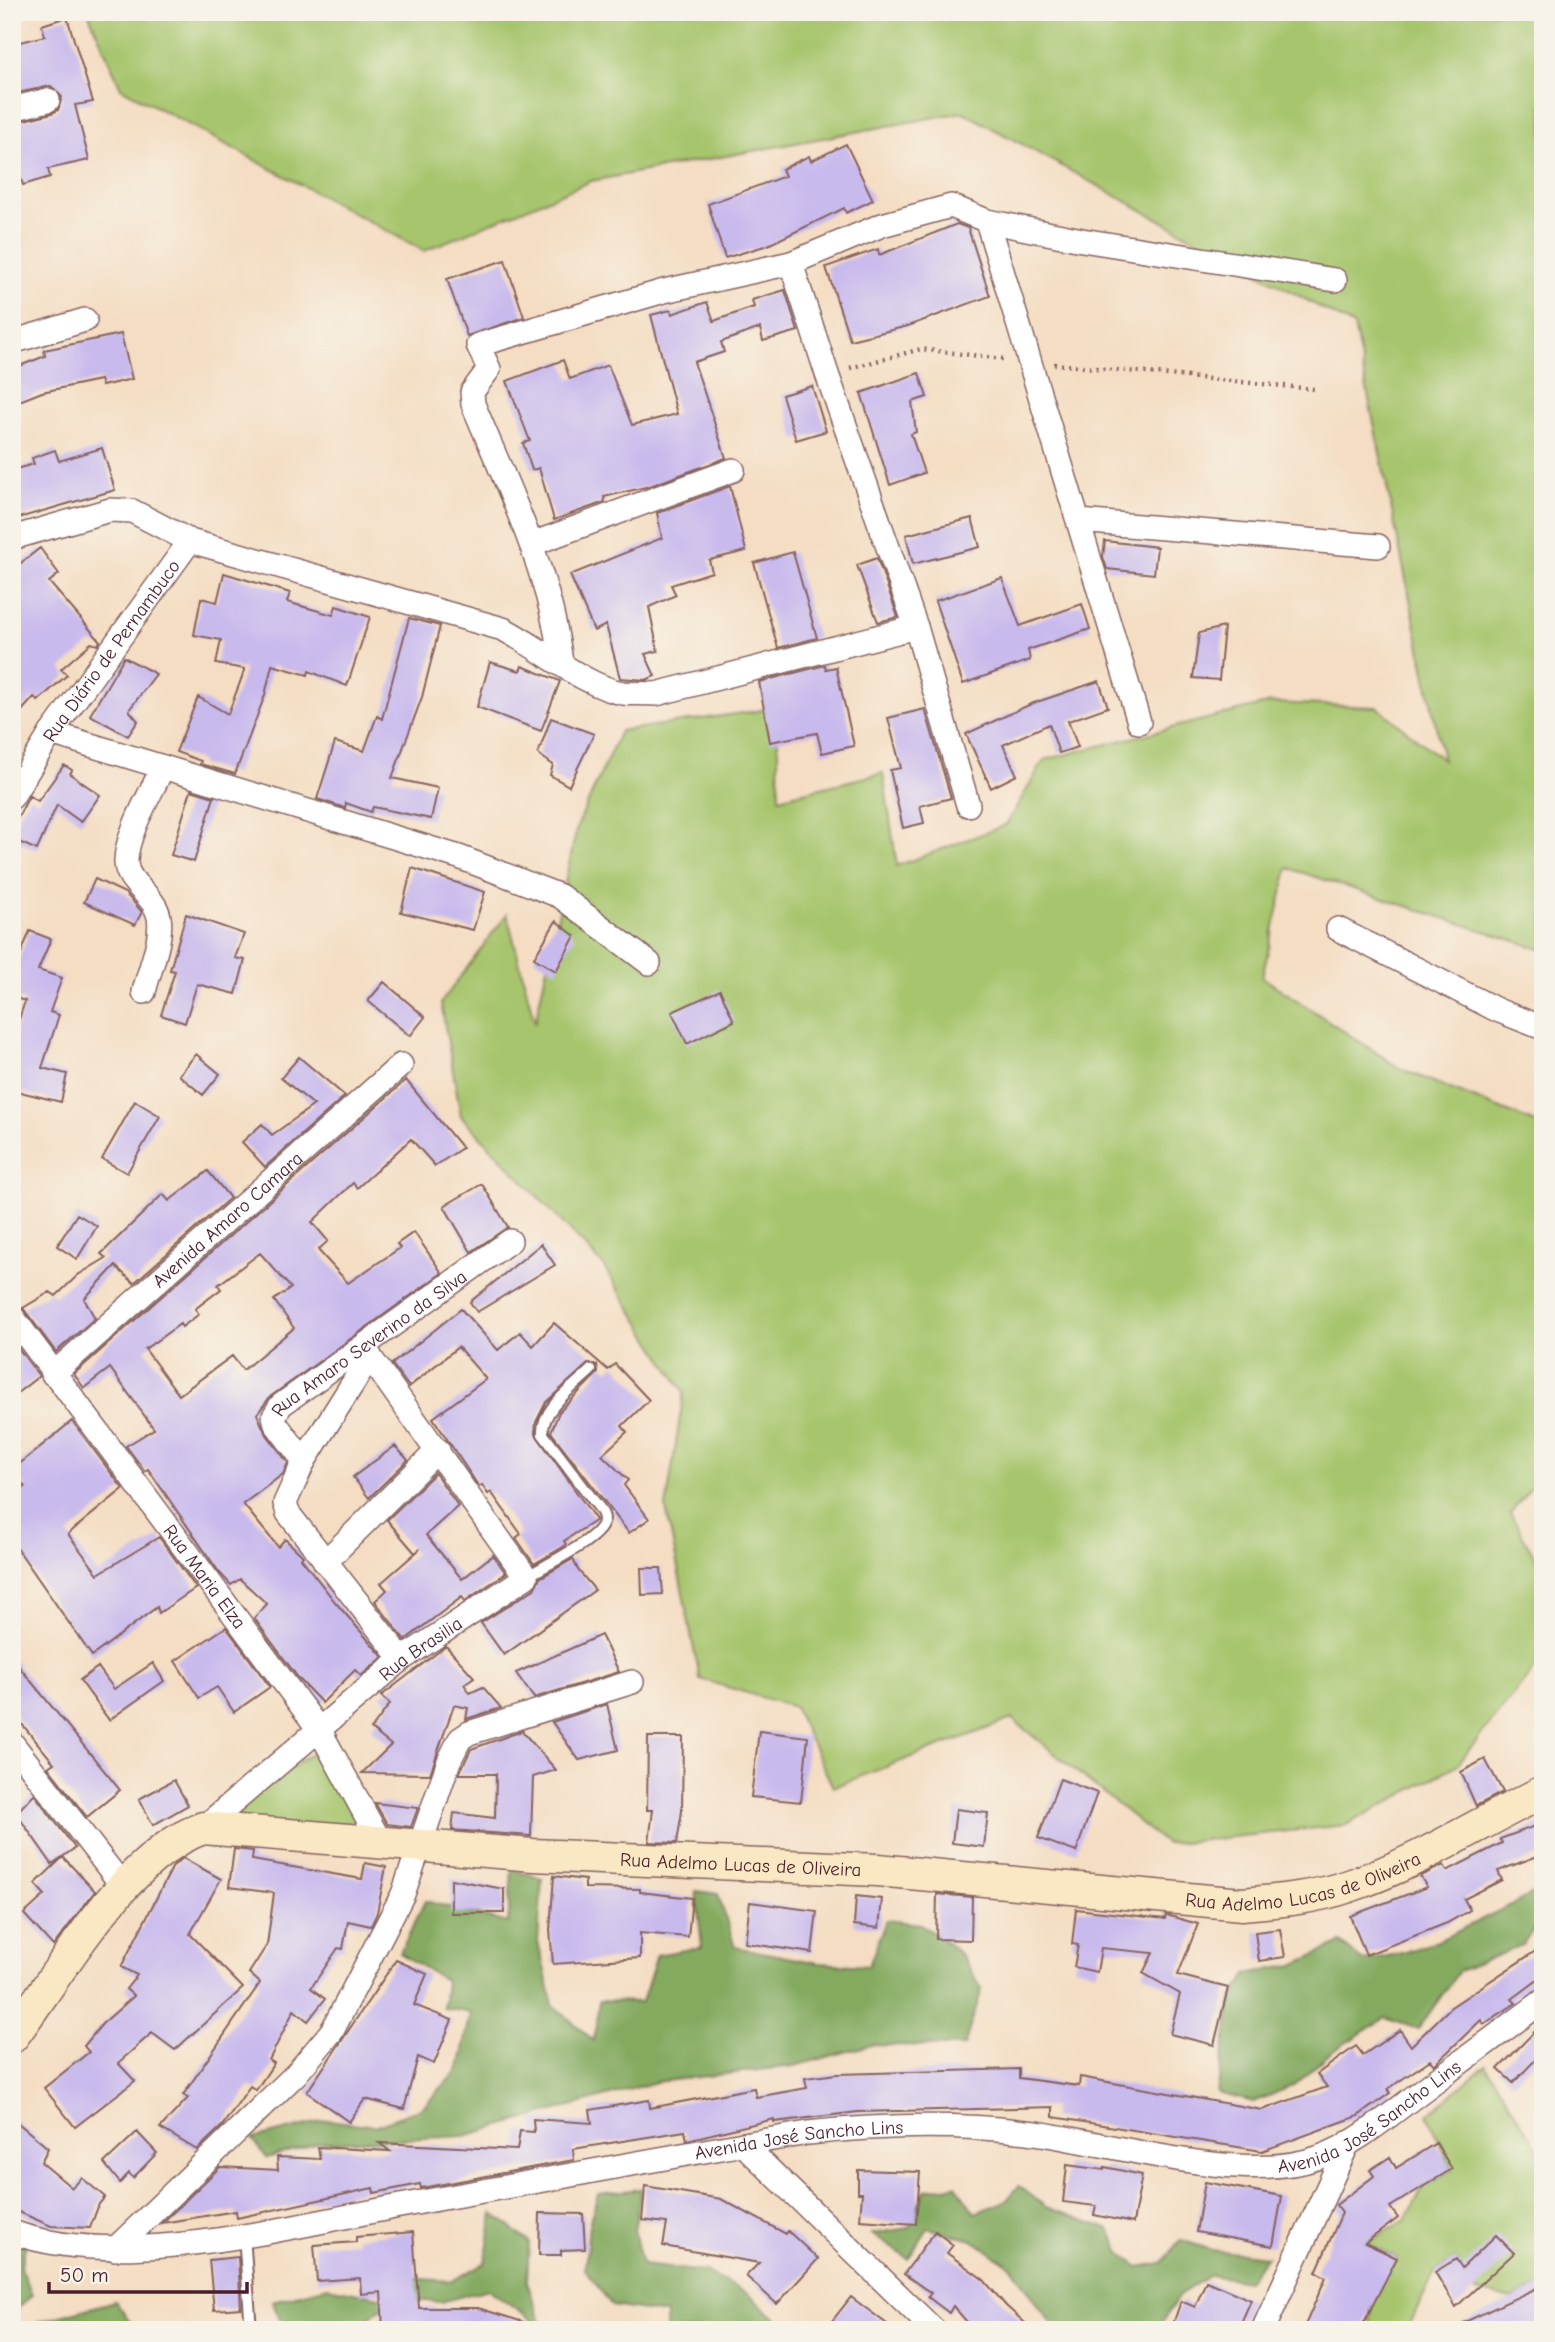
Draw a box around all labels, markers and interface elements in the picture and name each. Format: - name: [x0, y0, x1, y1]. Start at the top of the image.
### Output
- street label: Rua Diário de Pernambuco: [38, 556, 185, 746]
- street label: Avenida Amaro Camara: [148, 1148, 308, 1293]
- street label: Rua Amaro Severino da Silva: [267, 1266, 471, 1420]
- street label: Rua Maria Elza: [158, 1520, 250, 1633]
- street label: Rua Brasilia: [375, 1612, 466, 1686]
- street label: Rua Adelmo Lucas de Oliveira: [1184, 1848, 1424, 1916]
- street label: Rua Adelmo Lucas de Oliveira: [619, 1849, 862, 1881]
- street label: Avenida José Sancho Lins: [1277, 2056, 1465, 2178]
- street label: Avenida José Sancho Lins: [693, 2117, 904, 2164]
- scale bar: [49, 2251, 247, 2295]
- text: 50 m: [60, 2263, 109, 2287]

